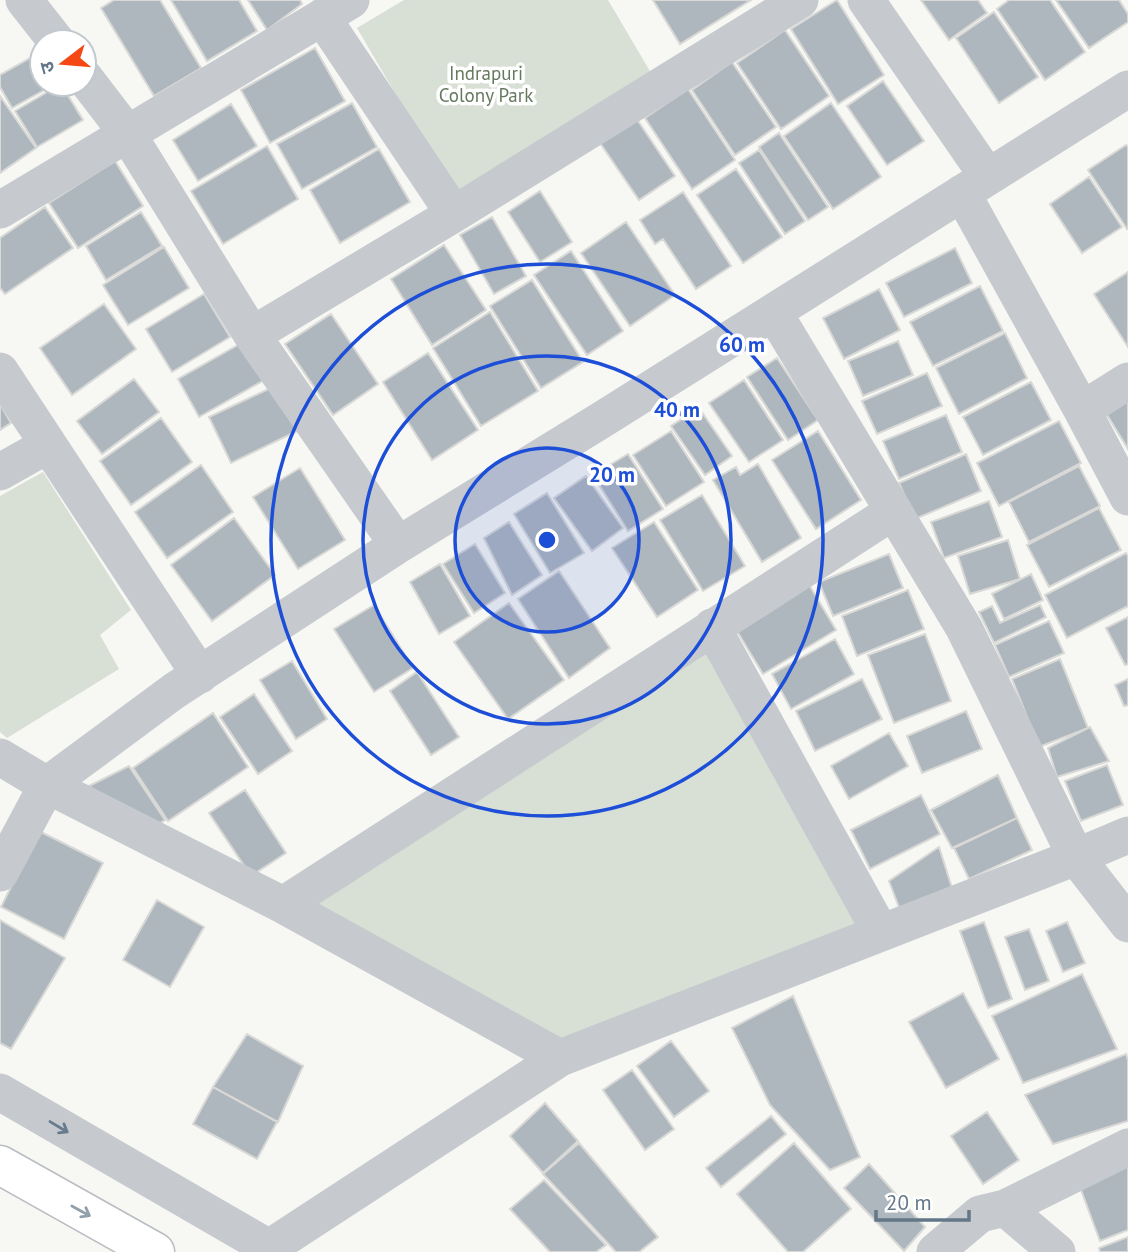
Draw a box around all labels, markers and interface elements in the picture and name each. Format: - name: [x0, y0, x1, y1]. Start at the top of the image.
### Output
- north arrow: [28, 28, 98, 98]
- text: उ: [33, 58, 60, 76]
- park label: Indrapuri Colony Park: [439, 61, 533, 107]
- text: 60 m: [719, 331, 765, 358]
- text: 40 m: [654, 396, 700, 423]
- text: 20 m: [589, 461, 635, 488]
- centre of rings: [535, 528, 559, 552]
- one-way arrow: [48, 1120, 68, 1134]
- scale bar: [876, 1178, 969, 1222]
- text: 20 m: [886, 1189, 932, 1216]
- one-way arrow: [70, 1204, 90, 1218]

